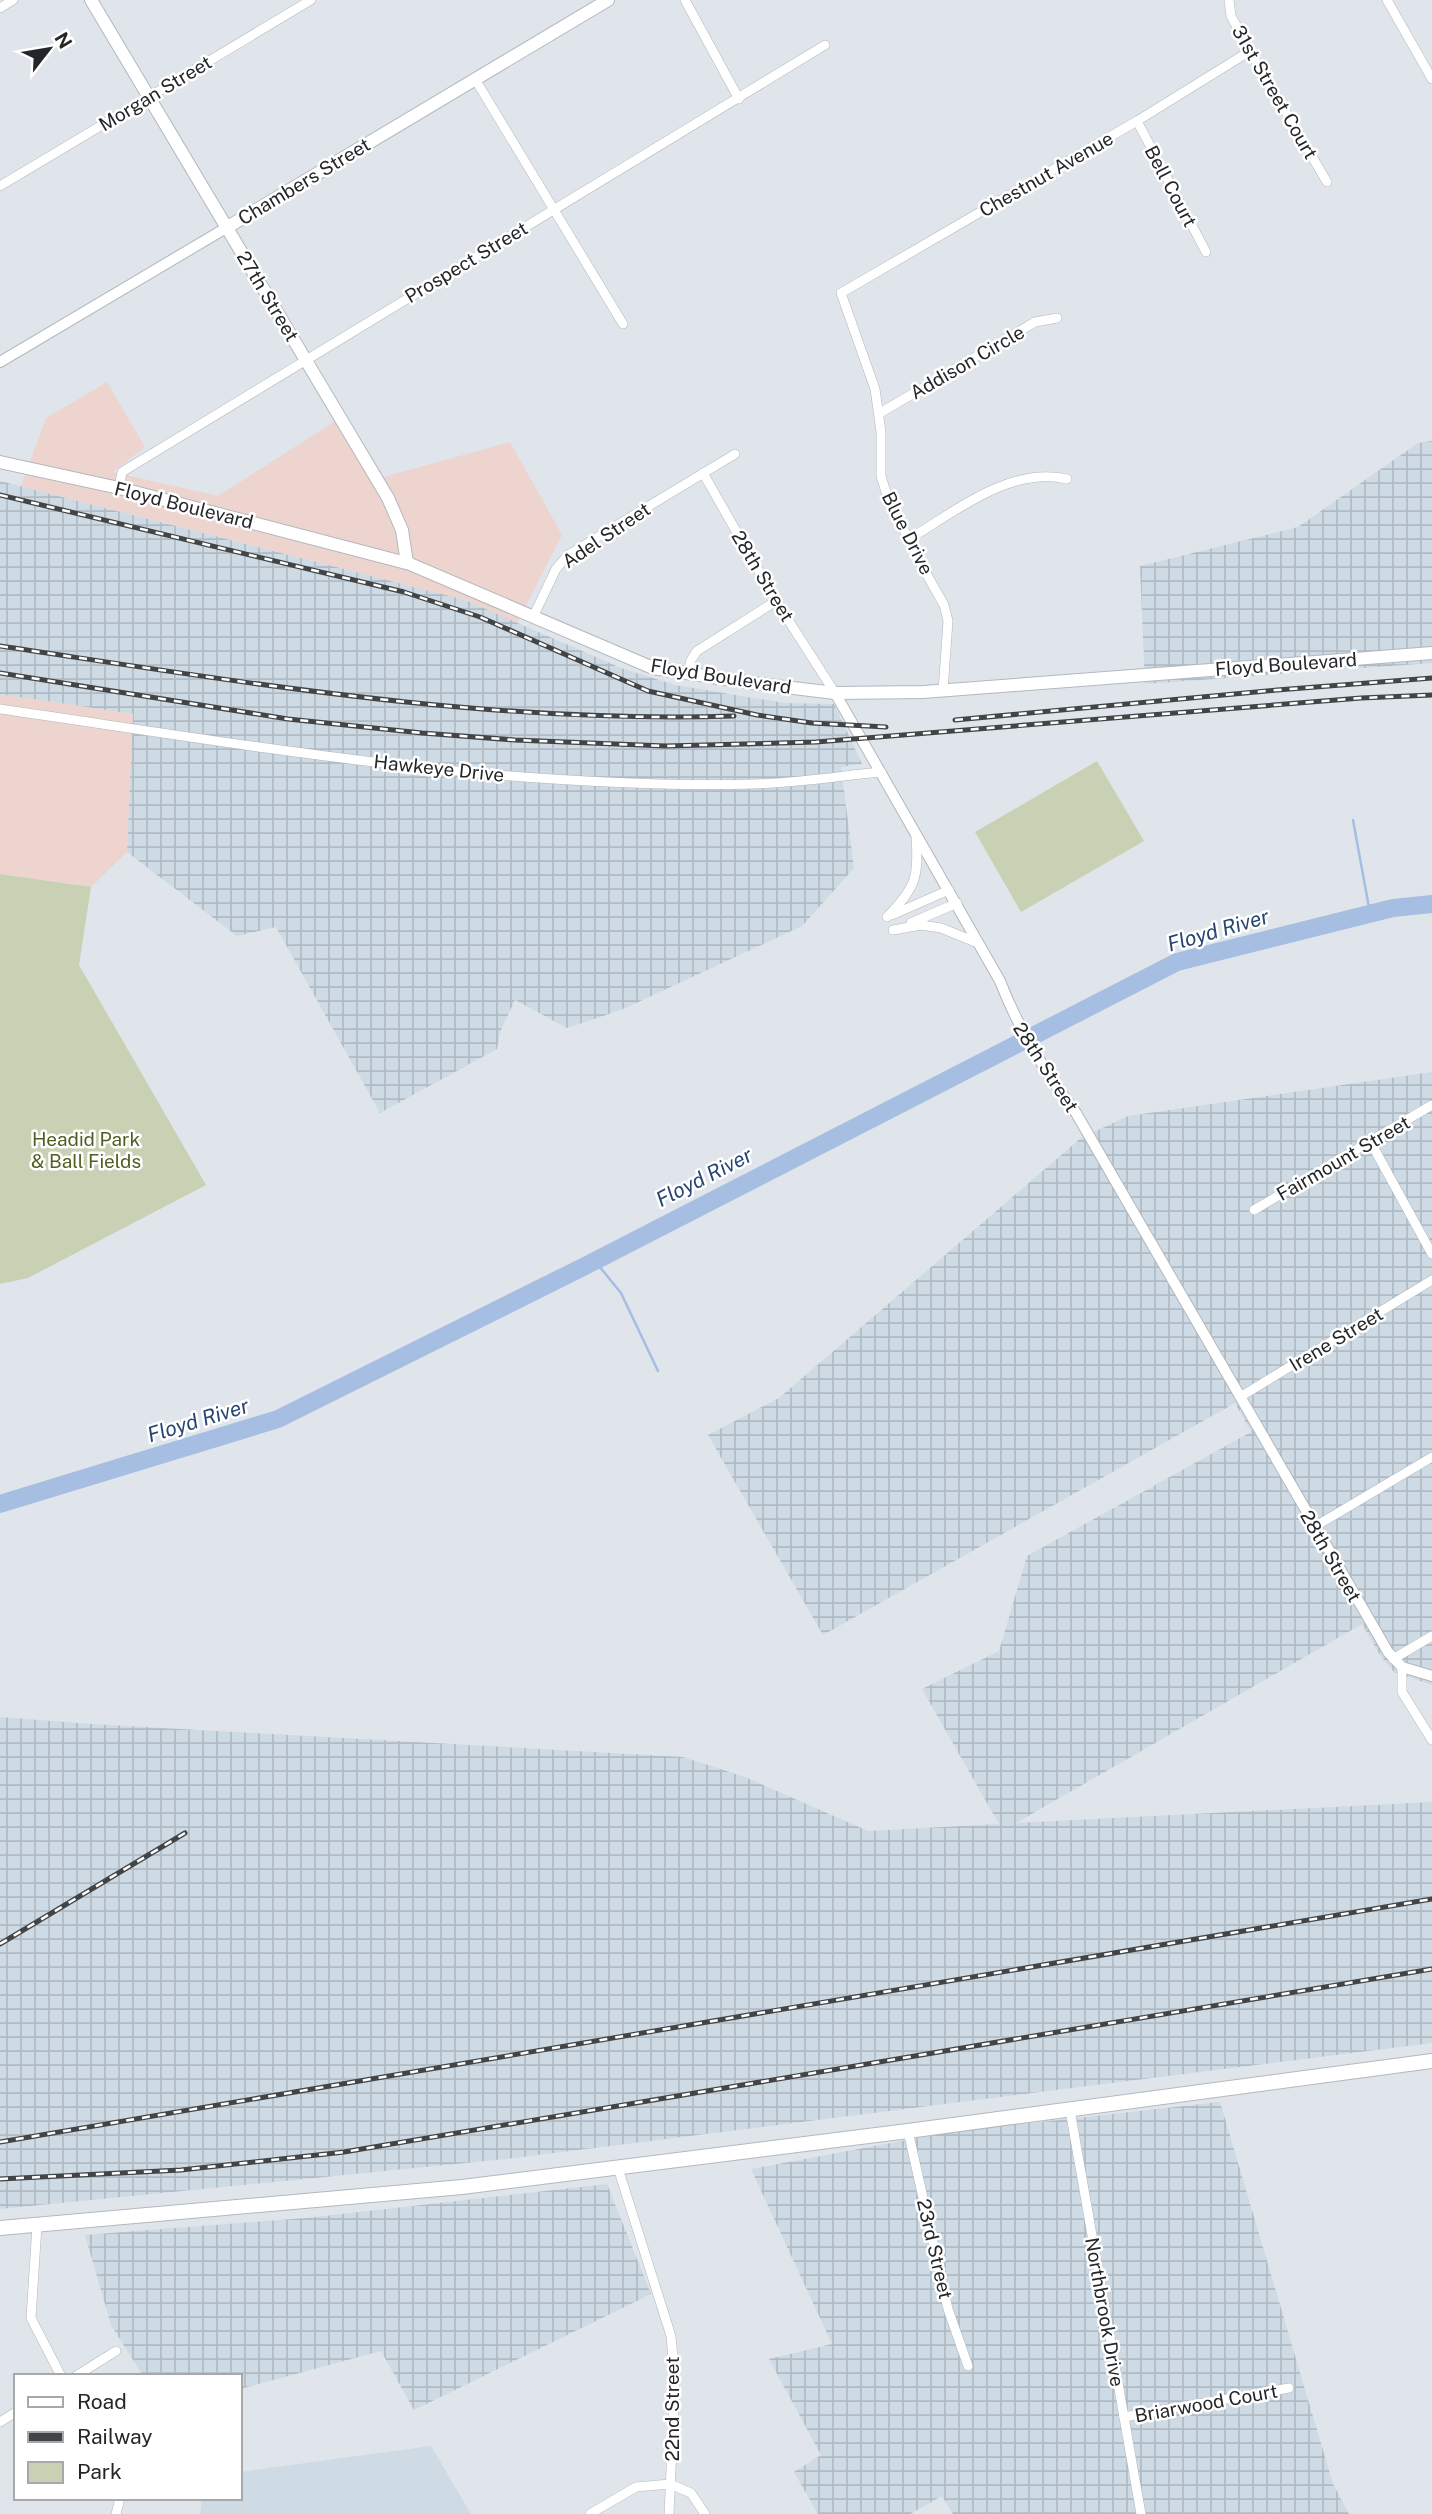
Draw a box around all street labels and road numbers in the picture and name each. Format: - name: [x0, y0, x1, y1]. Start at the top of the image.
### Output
- street label: 31st Street Court: [1228, 21, 1322, 163]
- street label: Morgan Street: [95, 51, 215, 135]
- street label: Chestnut Avenue: [975, 127, 1117, 221]
- street label: Chambers Street: [234, 133, 374, 229]
- street label: Bell Court: [1140, 142, 1202, 230]
- street label: Prospect Street: [401, 217, 531, 307]
- street label: 27th Street: [233, 247, 303, 345]
- street label: Addison Circle: [906, 320, 1028, 404]
- street label: Floyd Boulevard: [112, 477, 256, 533]
- street label: Blue Drive: [878, 488, 938, 578]
- street label: Adel Street: [558, 498, 654, 572]
- street label: 28th Street: [727, 527, 799, 625]
- street label: Floyd Boulevard: [1214, 648, 1358, 680]
- street label: Floyd Boulevard: [649, 654, 793, 698]
- street label: Hawkeye Drive: [373, 750, 505, 786]
- street label: 28th Street: [1009, 1018, 1083, 1116]
- street label: Fairmount Street: [1272, 1111, 1414, 1205]
- street label: Irene Street: [1285, 1302, 1387, 1376]
- street label: 28th Street: [1296, 1506, 1366, 1606]
- street label: 23rd Street: [913, 2197, 957, 2301]
- street label: Northbrook Drive: [1081, 2236, 1129, 2388]
- street label: 22nd Street: [661, 2356, 683, 2462]
- street label: Briarwood Court: [1133, 2380, 1279, 2426]

